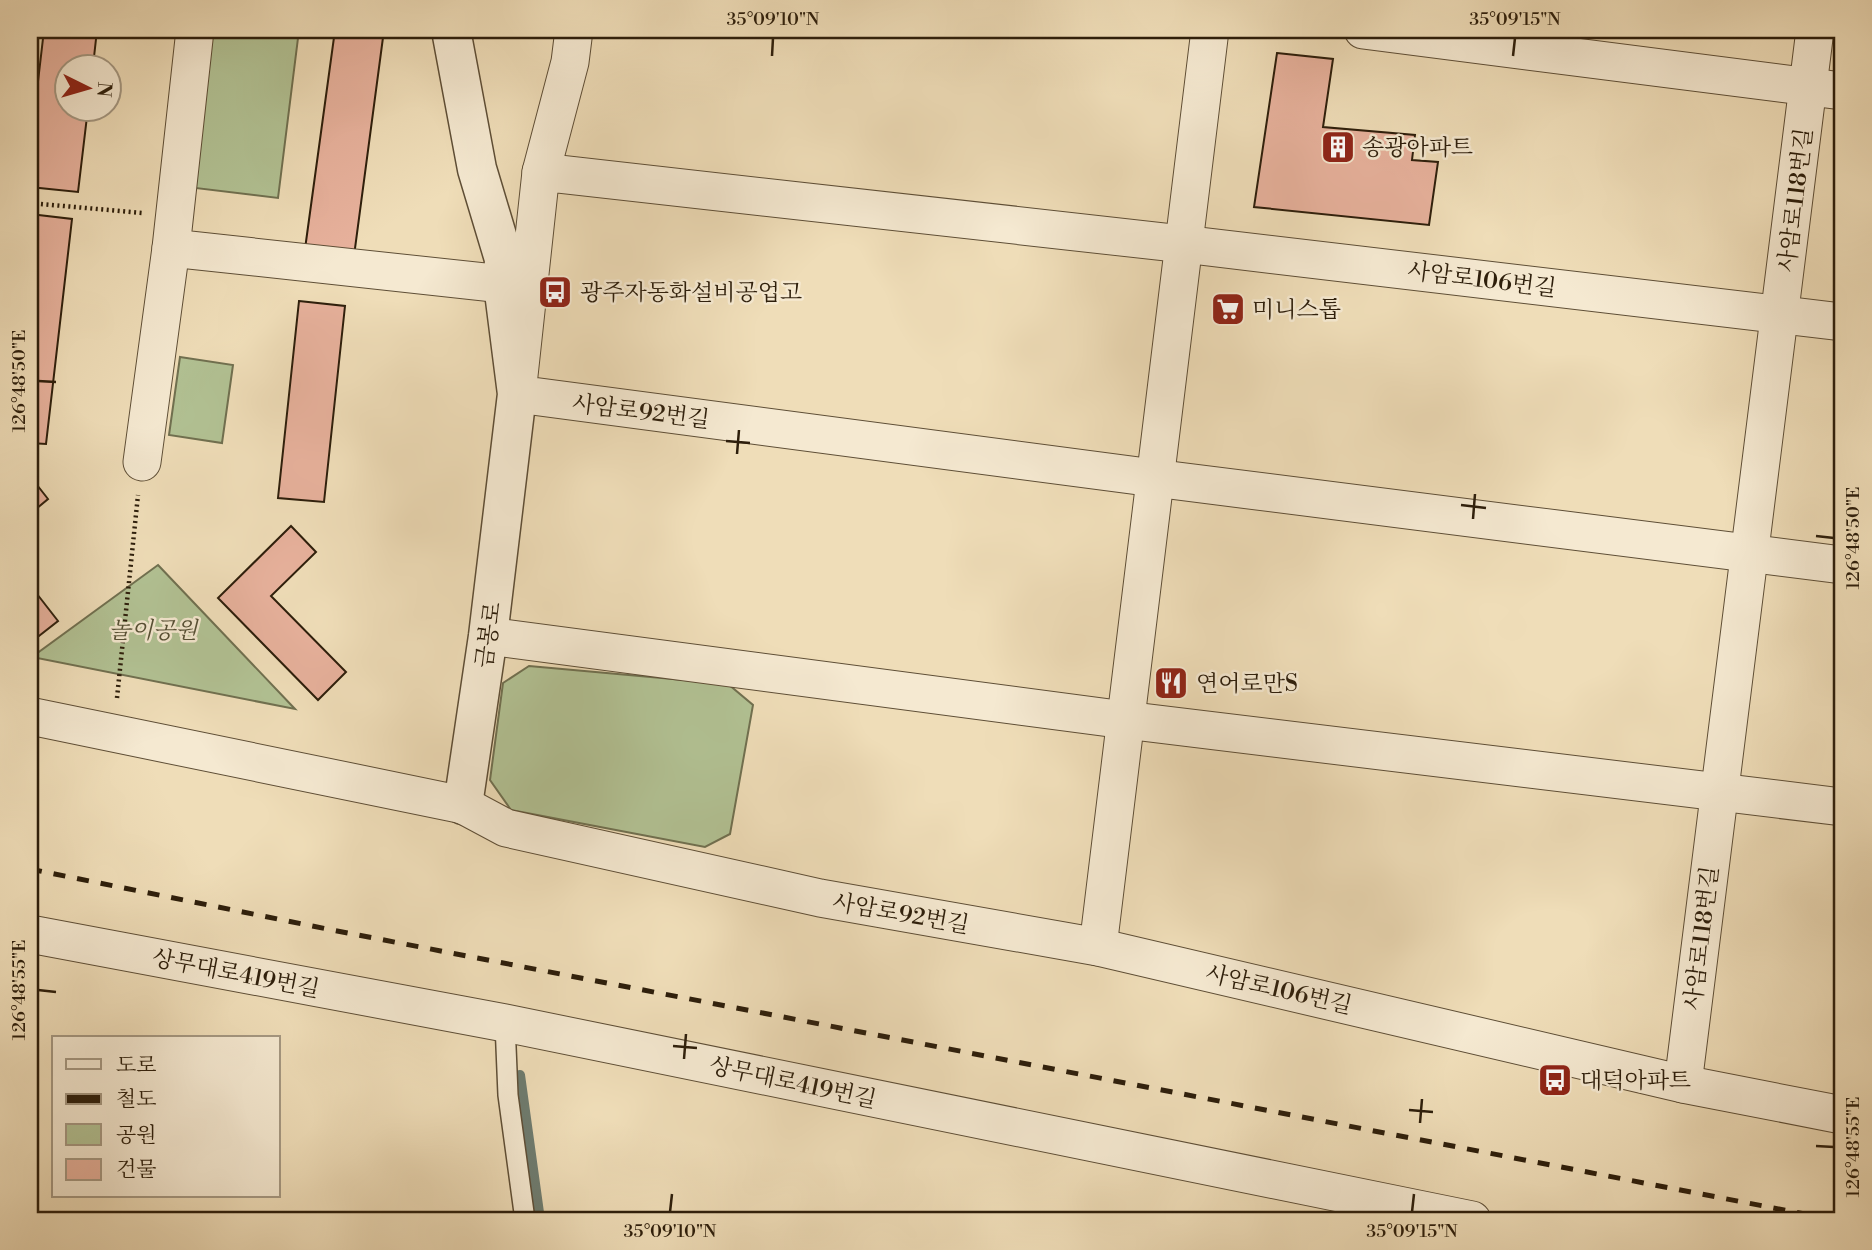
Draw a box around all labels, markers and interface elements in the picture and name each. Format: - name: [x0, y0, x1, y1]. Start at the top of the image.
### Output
- text: 35°09'10"N: [727, 8, 820, 31]
- text: 35°09'15"N: [1469, 8, 1561, 31]
- north arrow: [52, 52, 122, 122]
- text: N: [91, 81, 117, 98]
- street label: 사암로118번길: [1773, 126, 1819, 274]
- building icon: 송광아파트: [1319, 128, 1357, 166]
- place label: 송광아파트: [1362, 134, 1473, 162]
- street label: 사암로106번길: [1406, 257, 1558, 303]
- bus stop icon: 광주자동화설비공업고: [536, 273, 574, 311]
- place label: 광주자동화설비공업고: [580, 279, 802, 307]
- supermarket icon: 미니스톱: [1209, 290, 1247, 328]
- place label: 미니스톱: [1252, 296, 1341, 324]
- text: 126°48'50"E: [8, 330, 31, 433]
- street label: 사암로92번길: [571, 390, 711, 434]
- text: 126°48'50"E: [1842, 487, 1865, 590]
- street label: 금봉로: [470, 600, 507, 670]
- park label: 놀이공원: [109, 617, 199, 645]
- restaurant icon: 연어로만S: [1152, 664, 1190, 702]
- place label: 연어로만S: [1196, 670, 1298, 698]
- street label: 사암로118번길: [1679, 864, 1725, 1012]
- street label: 사암로92번길: [830, 888, 971, 940]
- text: 126°48'55"E: [8, 940, 31, 1040]
- street label: 상무대로419번길: [150, 944, 322, 1004]
- street label: 사암로106번길: [1203, 960, 1355, 1020]
- legend: [52, 1036, 280, 1198]
- street label: 상무대로419번길: [707, 1052, 879, 1114]
- text: 도로: [116, 1053, 157, 1079]
- bus stop icon: 대덕아파트: [1536, 1061, 1574, 1099]
- place label: 대덕아파트: [1580, 1067, 1691, 1095]
- text: 철도: [116, 1087, 157, 1113]
- text: 126°48'55"E: [1842, 1097, 1865, 1197]
- text: 공원: [116, 1123, 157, 1149]
- text: 건물: [116, 1157, 157, 1183]
- text: 35°09'10"N: [624, 1220, 717, 1243]
- text: 35°09'15"N: [1366, 1220, 1458, 1243]

